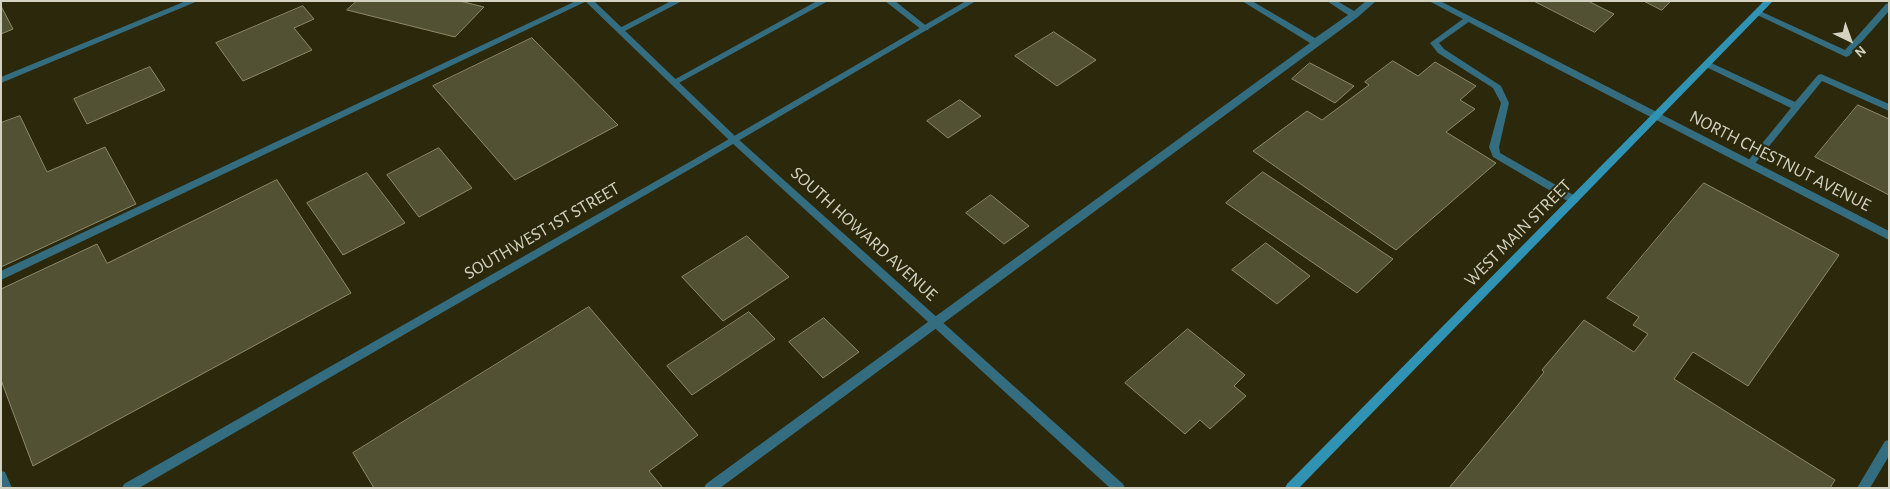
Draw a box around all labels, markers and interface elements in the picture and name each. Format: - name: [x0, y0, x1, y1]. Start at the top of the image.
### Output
- north arrow: [1825, 15, 1875, 65]
- text: N: [1852, 43, 1868, 60]
- street label: NORTH CHESTNUT AVENUE: [1686, 106, 1874, 216]
- street label: SOUTH HOWARD AVENUE: [786, 162, 942, 306]
- street label: WEST MAIN STREET: [1460, 175, 1576, 291]
- street label: SOUTHWEST 1ST STREET: [460, 178, 624, 284]

